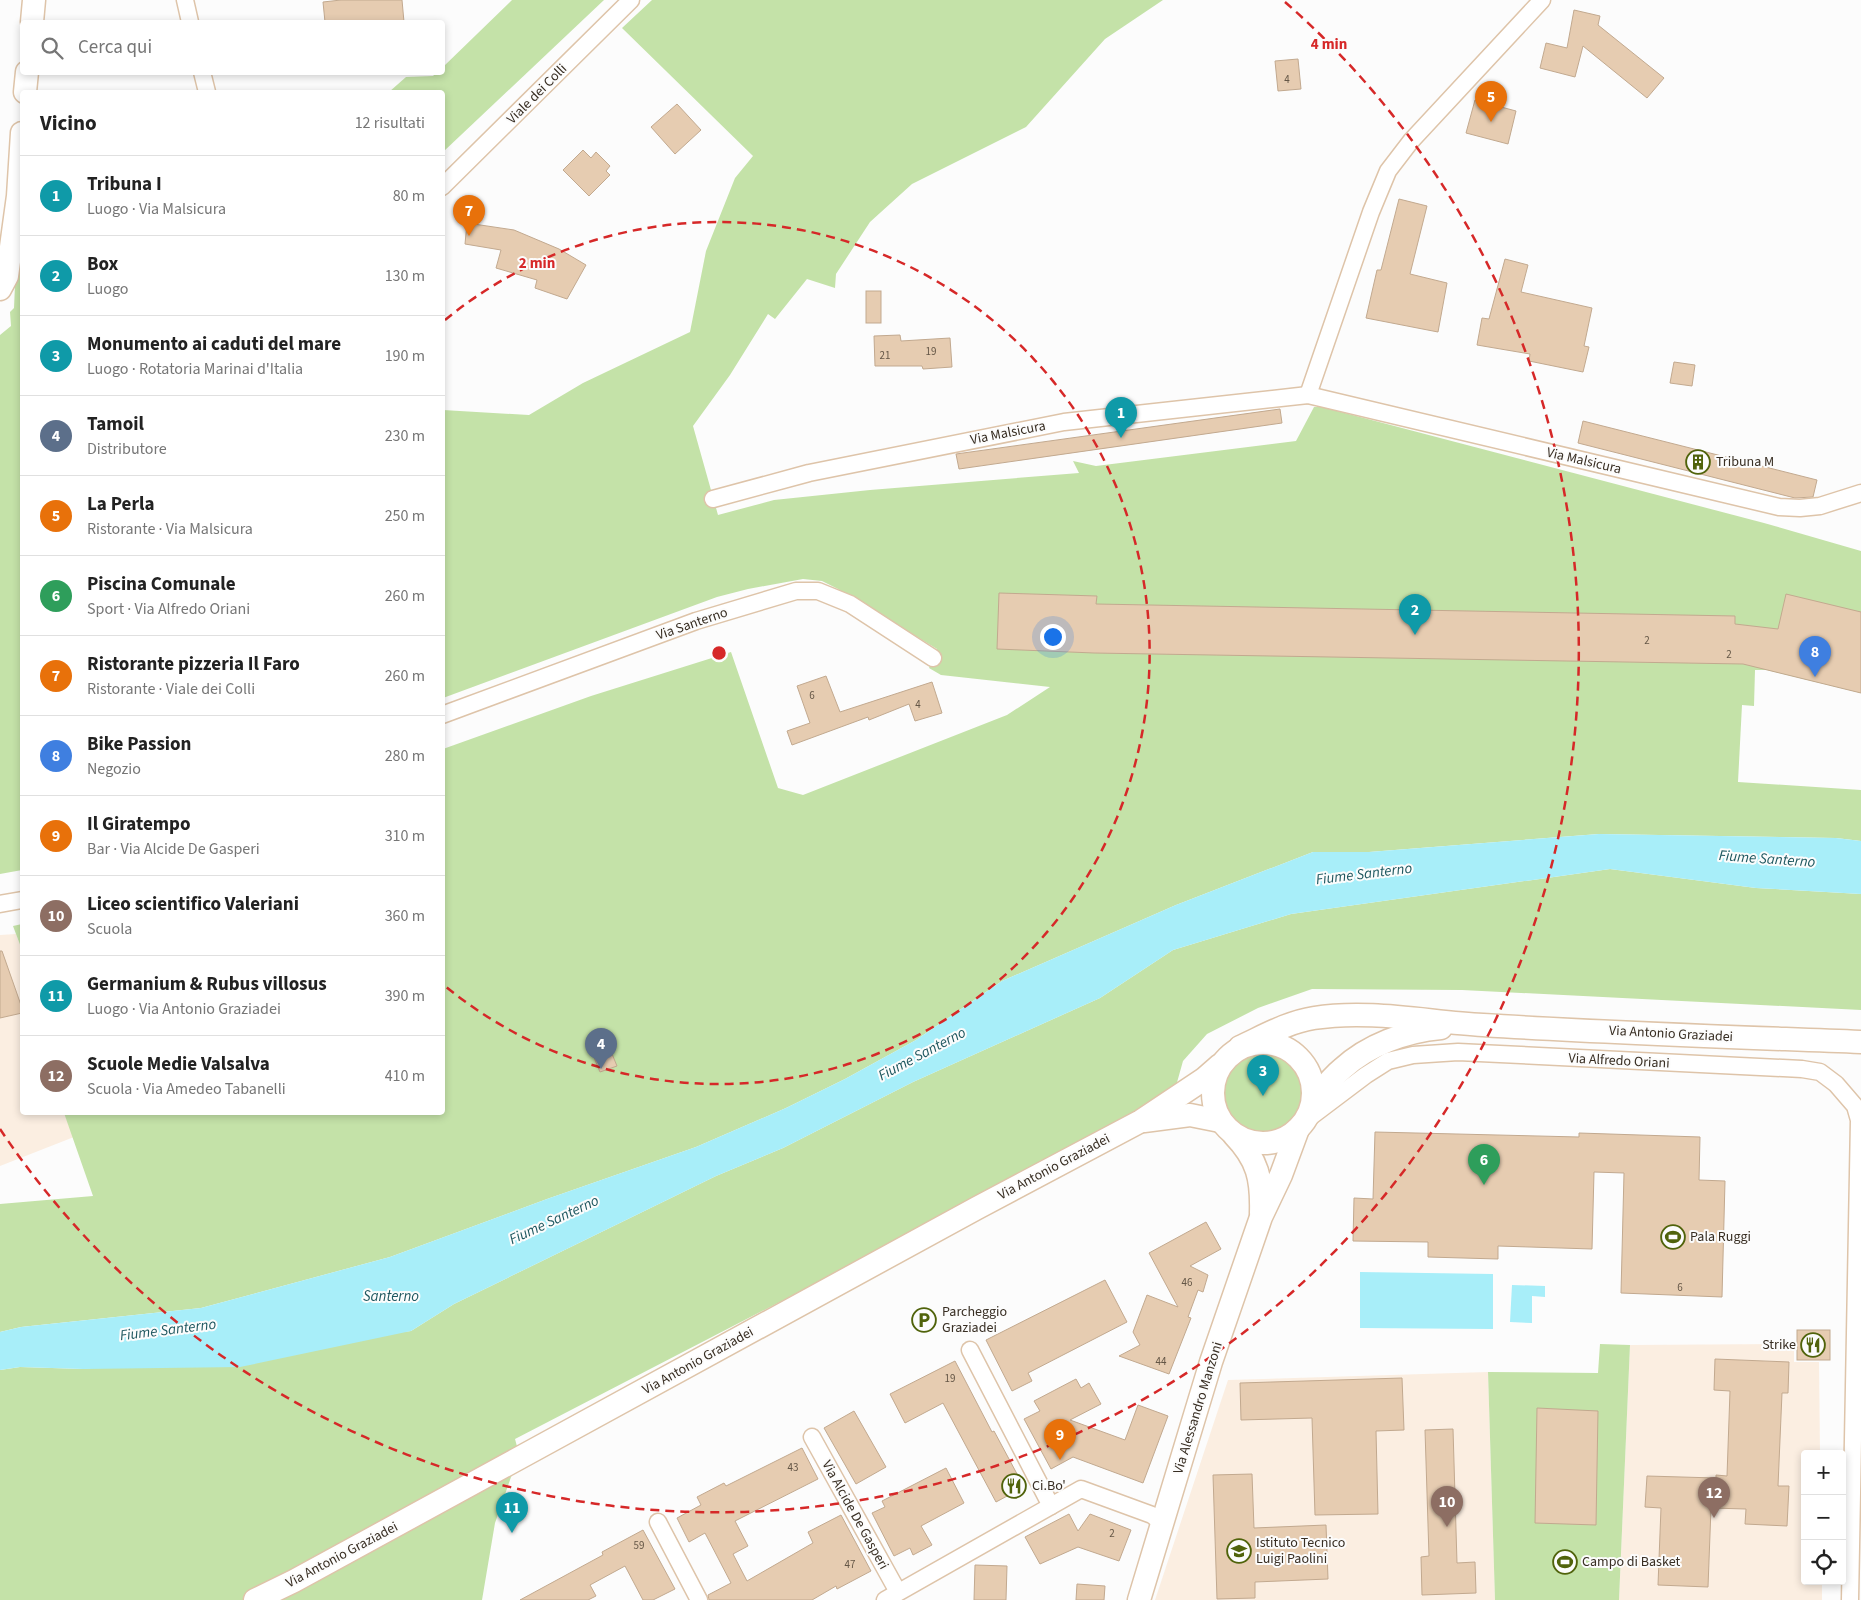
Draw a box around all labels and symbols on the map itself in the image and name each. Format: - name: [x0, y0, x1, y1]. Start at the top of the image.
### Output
- text: 4 min: [1311, 34, 1347, 55]
- street label: Viale dei Colli: [502, 59, 572, 129]
- house number: 4: [1284, 72, 1290, 87]
- pin: 5: [1475, 81, 1507, 122]
- pin: 7: [453, 195, 485, 236]
- text: 2 min: [519, 253, 555, 274]
- house number: 19: [926, 344, 936, 359]
- house number: 21: [880, 348, 890, 363]
- pin: 1: [1105, 397, 1137, 438]
- street label: Via Malsicura: [969, 416, 1047, 450]
- street label: Via Malsicura: [1545, 443, 1623, 479]
- building icon: Tribuna M: [1685, 449, 1711, 475]
- place label: Tribuna M: [1716, 452, 1774, 472]
- pin: 2: [1399, 594, 1431, 635]
- street label: Via Santerno: [654, 602, 730, 646]
- your location: [1040, 624, 1066, 650]
- house number: 2: [1644, 633, 1650, 648]
- pin: 8: [1799, 636, 1831, 677]
- centre of rings: [710, 644, 728, 662]
- house number: 2: [1726, 647, 1732, 662]
- house number: 6: [809, 688, 815, 703]
- house number: 4: [915, 697, 921, 712]
- water label: Fiume Santerno: [1718, 845, 1816, 873]
- water label: Fiume Santerno: [1315, 858, 1414, 890]
- street label: Via Antonio Graziadei: [1608, 1021, 1734, 1047]
- water label: Fiume Santerno: [874, 1022, 970, 1086]
- pin: 4: [585, 1028, 617, 1069]
- street label: Via Alfredo Oriani: [1568, 1048, 1670, 1074]
- pin: 3: [1247, 1055, 1279, 1096]
- street label: Via Antonio Graziadei: [994, 1129, 1114, 1205]
- pin: 6: [1468, 1144, 1500, 1185]
- water label: Fiume Santerno: [506, 1190, 603, 1250]
- sports icon: Pala Ruggi: [1660, 1224, 1686, 1250]
- place label: Pala Ruggi: [1690, 1227, 1751, 1247]
- house number: 46: [1182, 1275, 1193, 1290]
- house number: 6: [1677, 1280, 1683, 1295]
- water label: Santerno: [363, 1286, 419, 1307]
- place label: Parcheggio Graziadei: [942, 1302, 1007, 1338]
- parking icon: Parcheggio Graziadei: [911, 1307, 937, 1333]
- water label: Fiume Santerno: [119, 1314, 218, 1346]
- street label: Via Antonio Graziadei: [639, 1322, 757, 1400]
- restaurant icon: Strike: [1800, 1332, 1826, 1358]
- place label: Strike: [1762, 1335, 1796, 1355]
- street label: Via Alessandro Manzoni: [1168, 1339, 1228, 1477]
- house number: 44: [1156, 1354, 1167, 1369]
- house number: 19: [945, 1371, 955, 1386]
- pin: 9: [1044, 1419, 1076, 1460]
- street label: Via Alcide De Gasperi: [817, 1457, 893, 1573]
- house number: 43: [788, 1460, 798, 1475]
- restaurant icon: Ci.Bo': [1001, 1473, 1027, 1499]
- place label: Ci.Bo': [1032, 1476, 1066, 1496]
- pin: 12: [1698, 1477, 1730, 1518]
- pin: 10: [1431, 1486, 1463, 1527]
- pin: 11: [496, 1492, 528, 1533]
- street label: Via Antonio Graziadei: [282, 1517, 402, 1593]
- house number: 2: [1109, 1526, 1115, 1541]
- place label: Istituto Tecnico Luigi Paolini: [1256, 1533, 1345, 1569]
- house number: 59: [634, 1538, 644, 1553]
- school or university icon: Istituto Tecnico Luigi Paolini: [1226, 1538, 1252, 1564]
- sports icon: Campo di Basket: [1552, 1549, 1578, 1575]
- place label: Campo di Basket: [1582, 1552, 1680, 1572]
- house number: 47: [845, 1557, 855, 1572]

